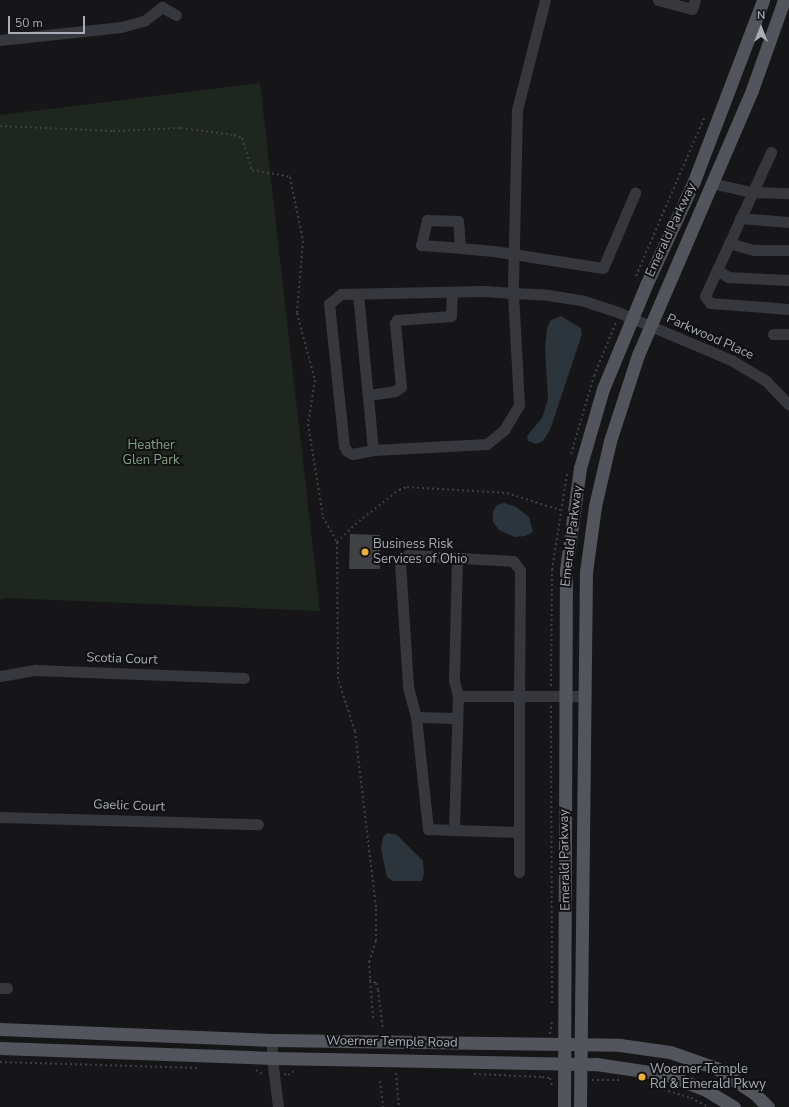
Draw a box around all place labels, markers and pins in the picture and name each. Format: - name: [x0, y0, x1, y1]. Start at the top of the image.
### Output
- place label: Business Risk Services of Ohio: [373, 537, 467, 568]
- marker: Business Risk Services of Ohio: [360, 547, 370, 557]
- place label: Woerner Temple Rd & Emerald Pkwy: [650, 1062, 766, 1093]
- marker: Woerner Temple Rd & Emerald Pkwy: [637, 1072, 647, 1082]

